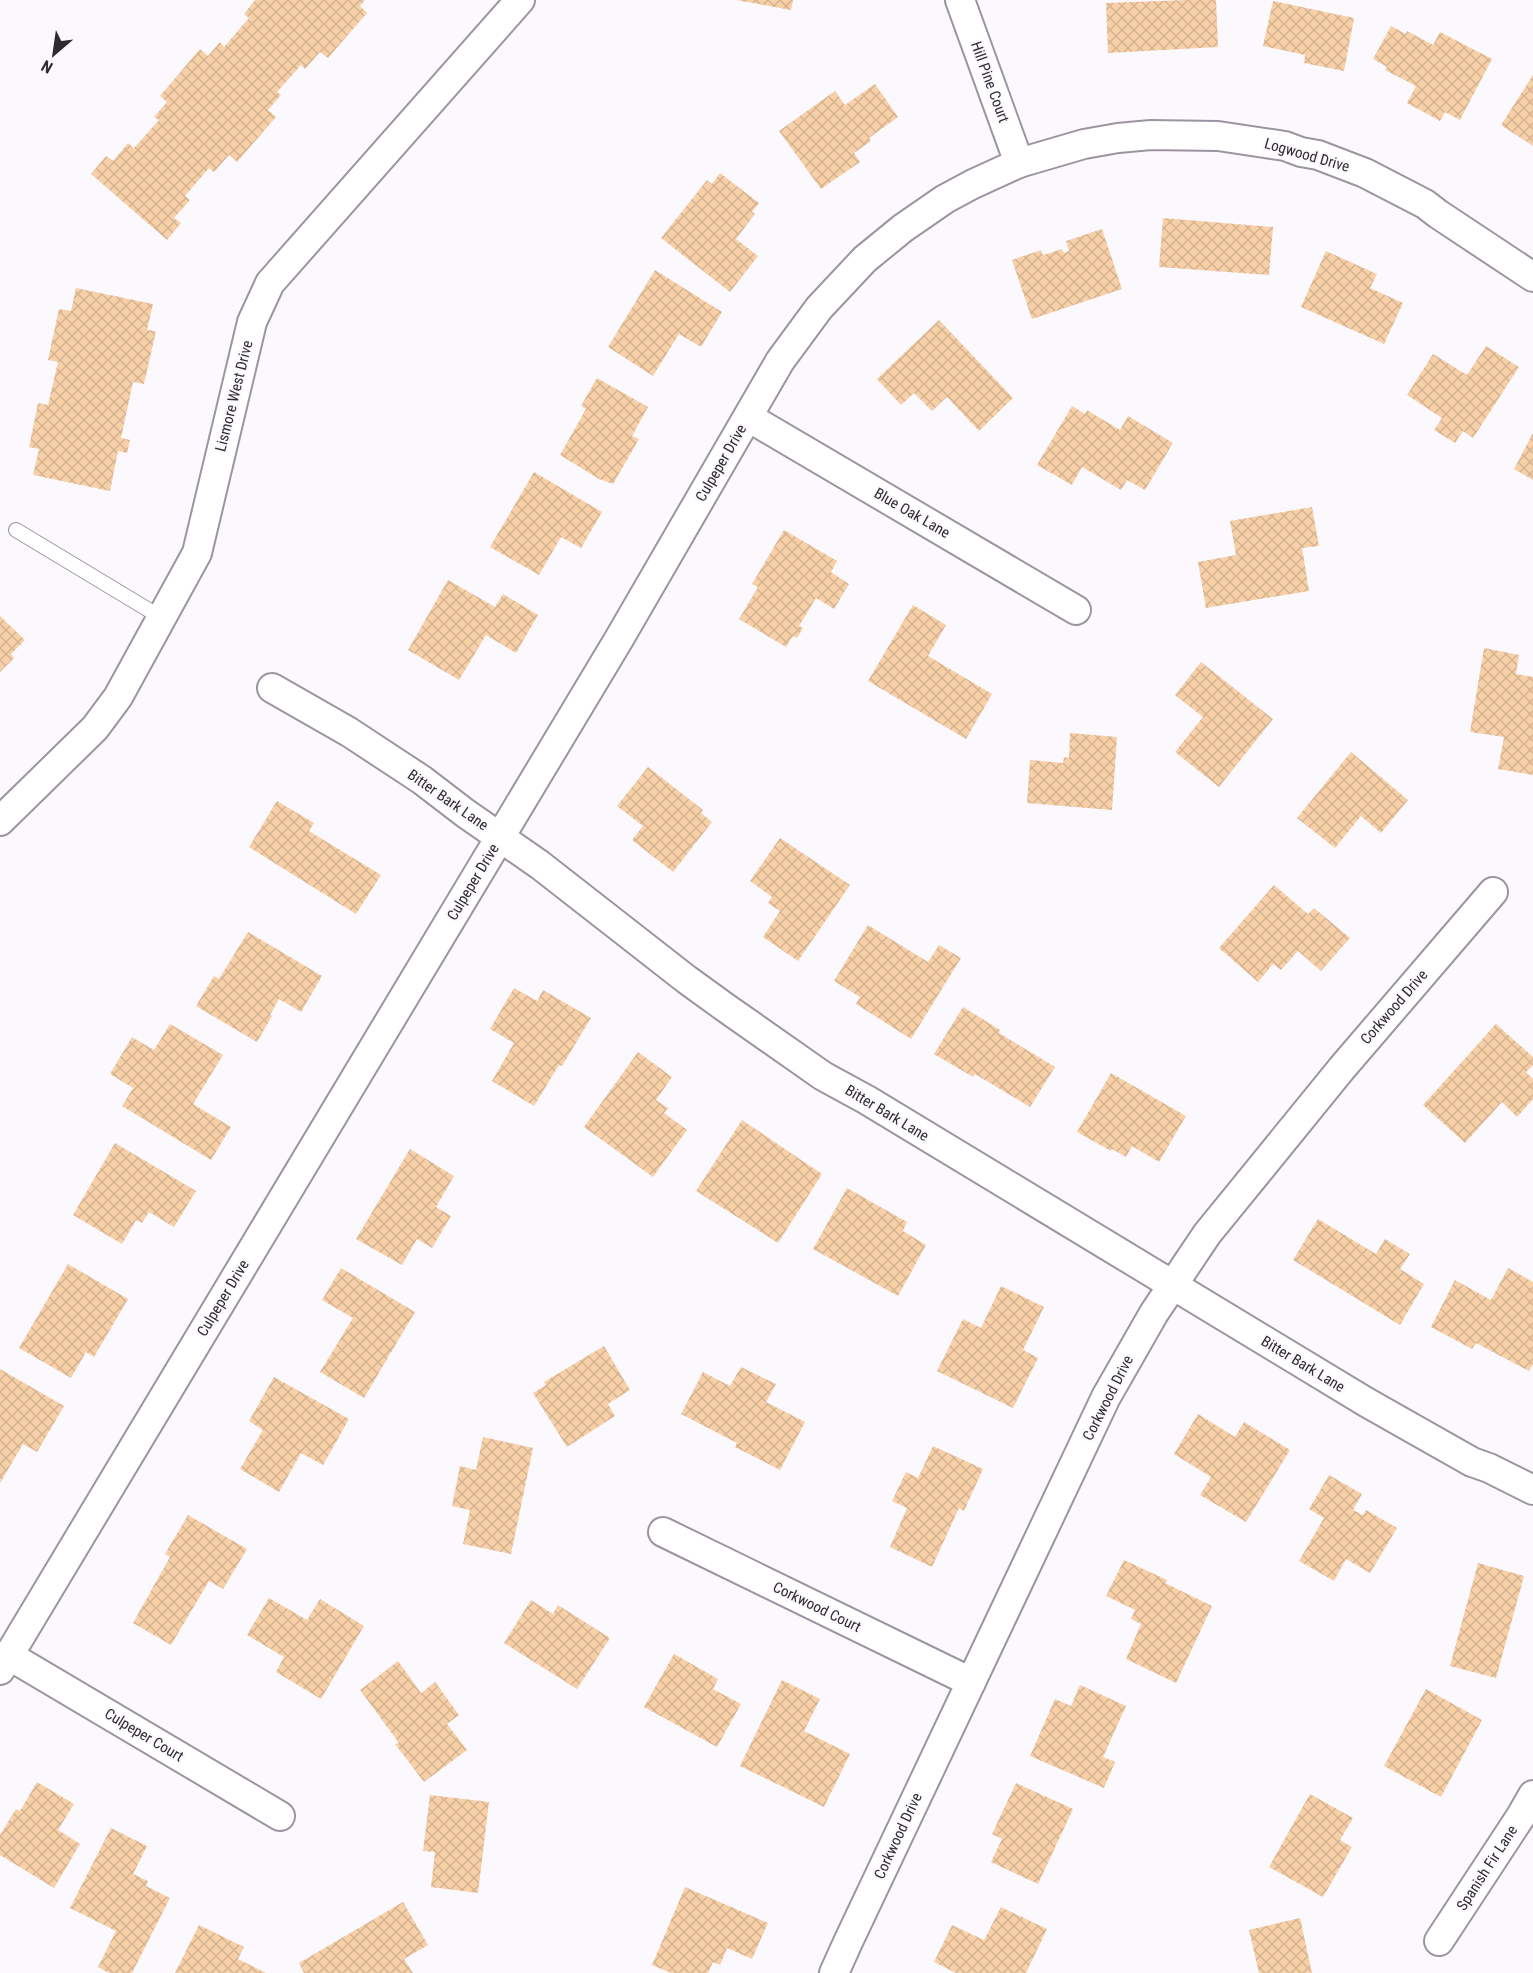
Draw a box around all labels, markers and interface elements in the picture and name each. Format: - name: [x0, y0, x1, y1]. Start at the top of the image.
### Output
- north arrow: [24, 24, 84, 84]
- street label: Hill Pine Court: [967, 39, 1013, 125]
- text: N: [38, 56, 56, 77]
- street label: Logwood Drive: [1262, 134, 1352, 176]
- street label: Lismore West Drive: [211, 339, 257, 453]
- street label: Culpeper Drive: [692, 421, 750, 505]
- street label: Blue Oak Lane: [871, 484, 953, 542]
- street label: Bitter Bark Lane: [404, 766, 492, 834]
- street label: Culpeper Drive: [443, 841, 503, 923]
- street label: Corkwood Drive: [1357, 966, 1431, 1048]
- street label: Bitter Bark Lane: [842, 1081, 932, 1145]
- street label: Culpeper Drive: [193, 1257, 253, 1339]
- street label: Bitter Bark Lane: [1258, 1332, 1348, 1396]
- street label: Corkwood Drive: [1079, 1352, 1137, 1444]
- street label: Corkwood Court: [770, 1578, 864, 1636]
- street label: Culpeper Court: [101, 1704, 187, 1766]
- street label: Corkwood Drive: [870, 1790, 926, 1882]
- street label: Spanish Fir Lane: [1453, 1822, 1521, 1914]

